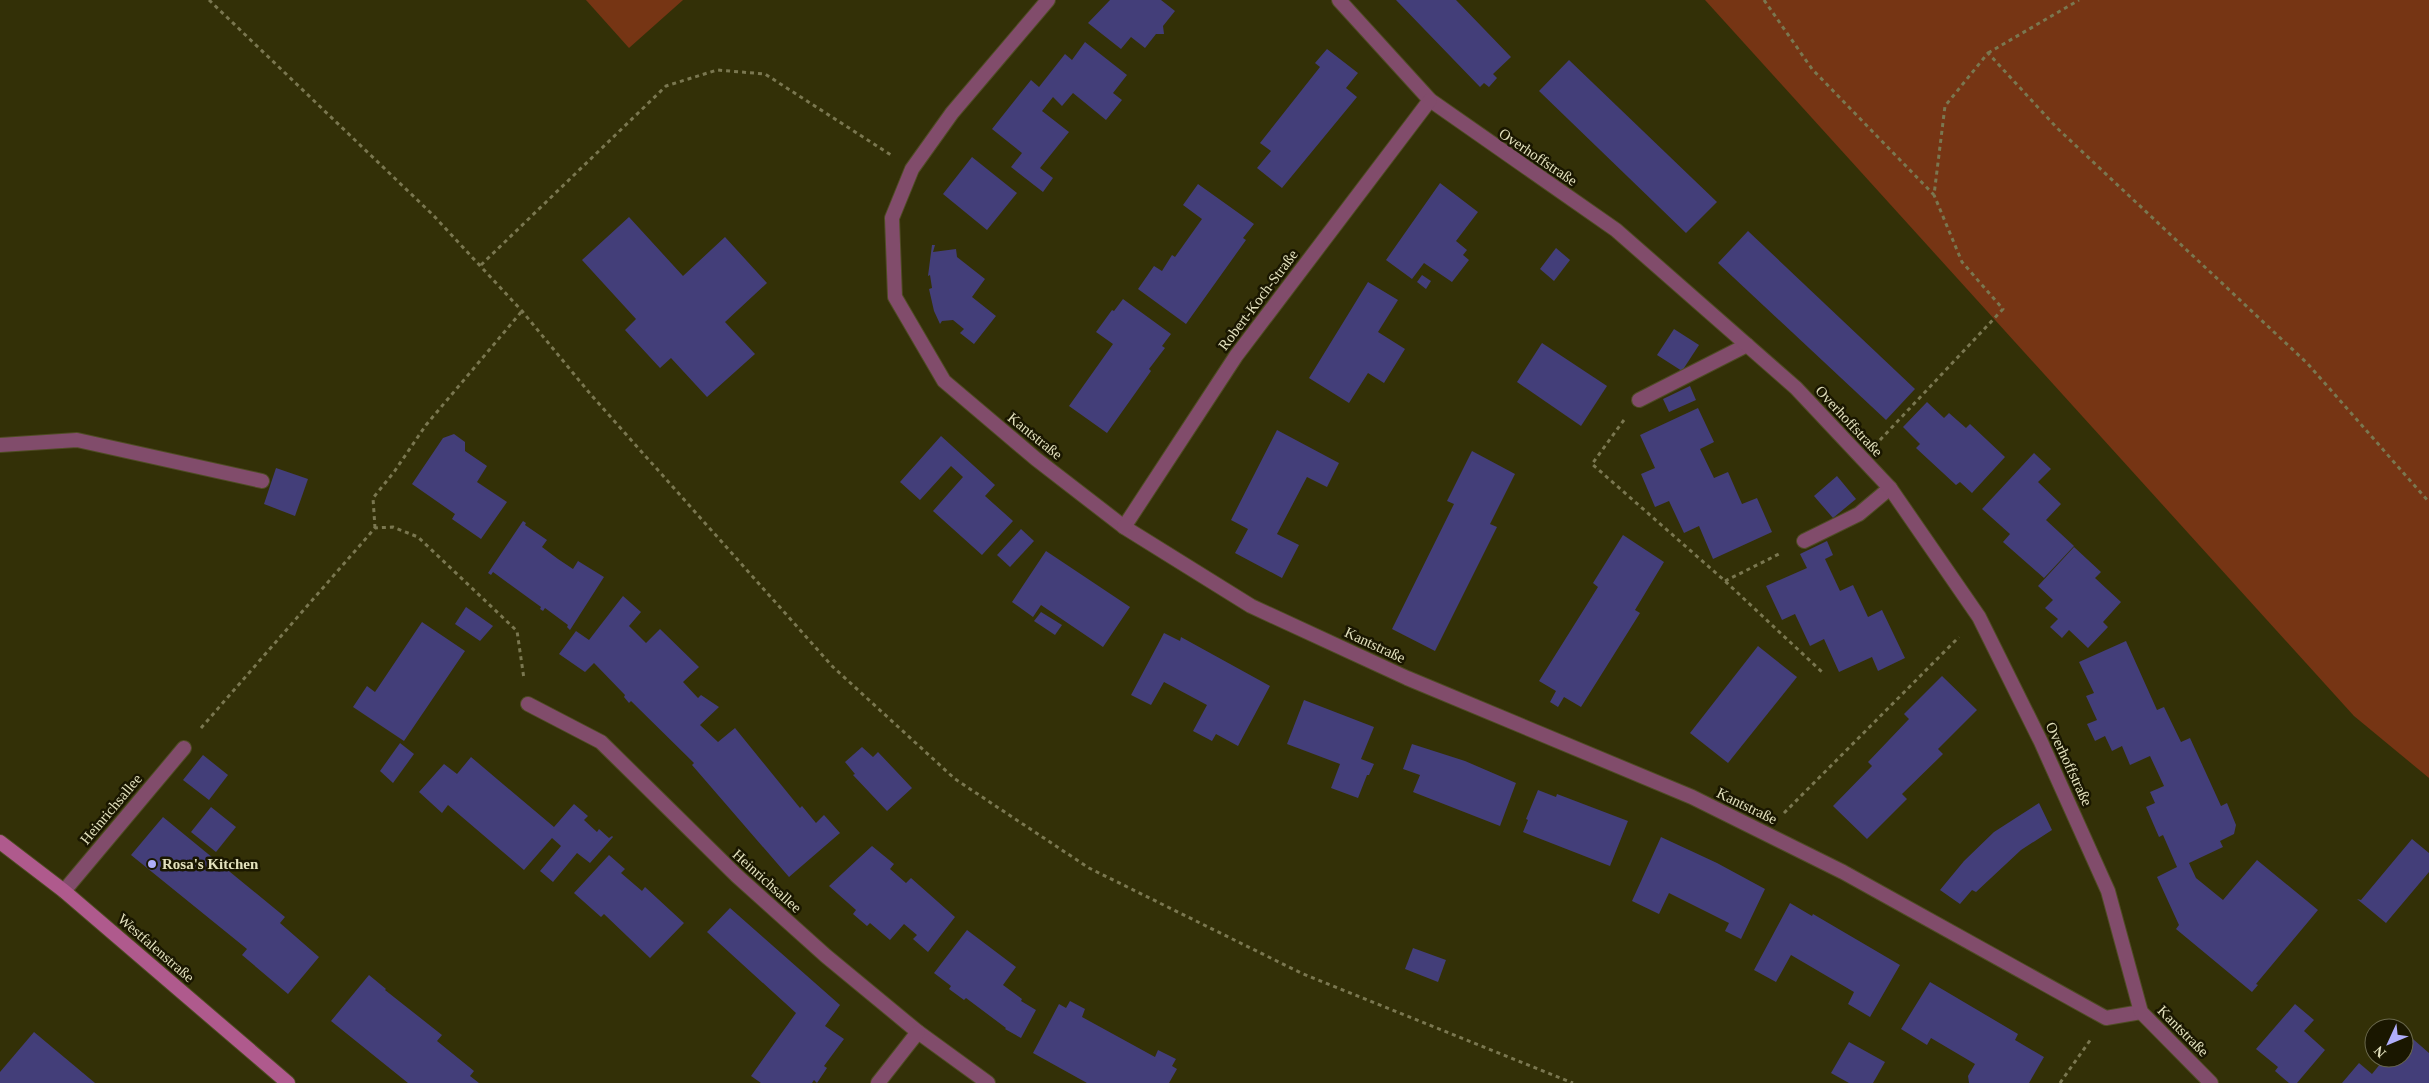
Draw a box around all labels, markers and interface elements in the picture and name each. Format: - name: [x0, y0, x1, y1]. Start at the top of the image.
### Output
- street label: Overhoffstraße: [1496, 125, 1580, 189]
- street label: Robert-Koch-Straße: [1215, 246, 1301, 353]
- street label: Overhoffstraße: [1812, 382, 1886, 460]
- street label: Kantstraße: [1005, 409, 1066, 463]
- street label: Kantstraße: [1342, 624, 1408, 666]
- street label: Overhoffstraße: [2043, 720, 2096, 809]
- street label: Heinrichsallee: [77, 770, 145, 847]
- street label: Kantstraße: [1714, 785, 1780, 828]
- street label: Heinrichsallee: [729, 846, 805, 916]
- place label: Rosa's Kitchen: [162, 856, 259, 872]
- marker: Rosa's Kitchen: [146, 858, 158, 870]
- street label: Westfalenstraße: [115, 911, 198, 986]
- street label: Kantstraße: [2154, 1002, 2212, 1060]
- north arrow: [2364, 1018, 2414, 1068]
- text: N: [2371, 1043, 2389, 1061]

